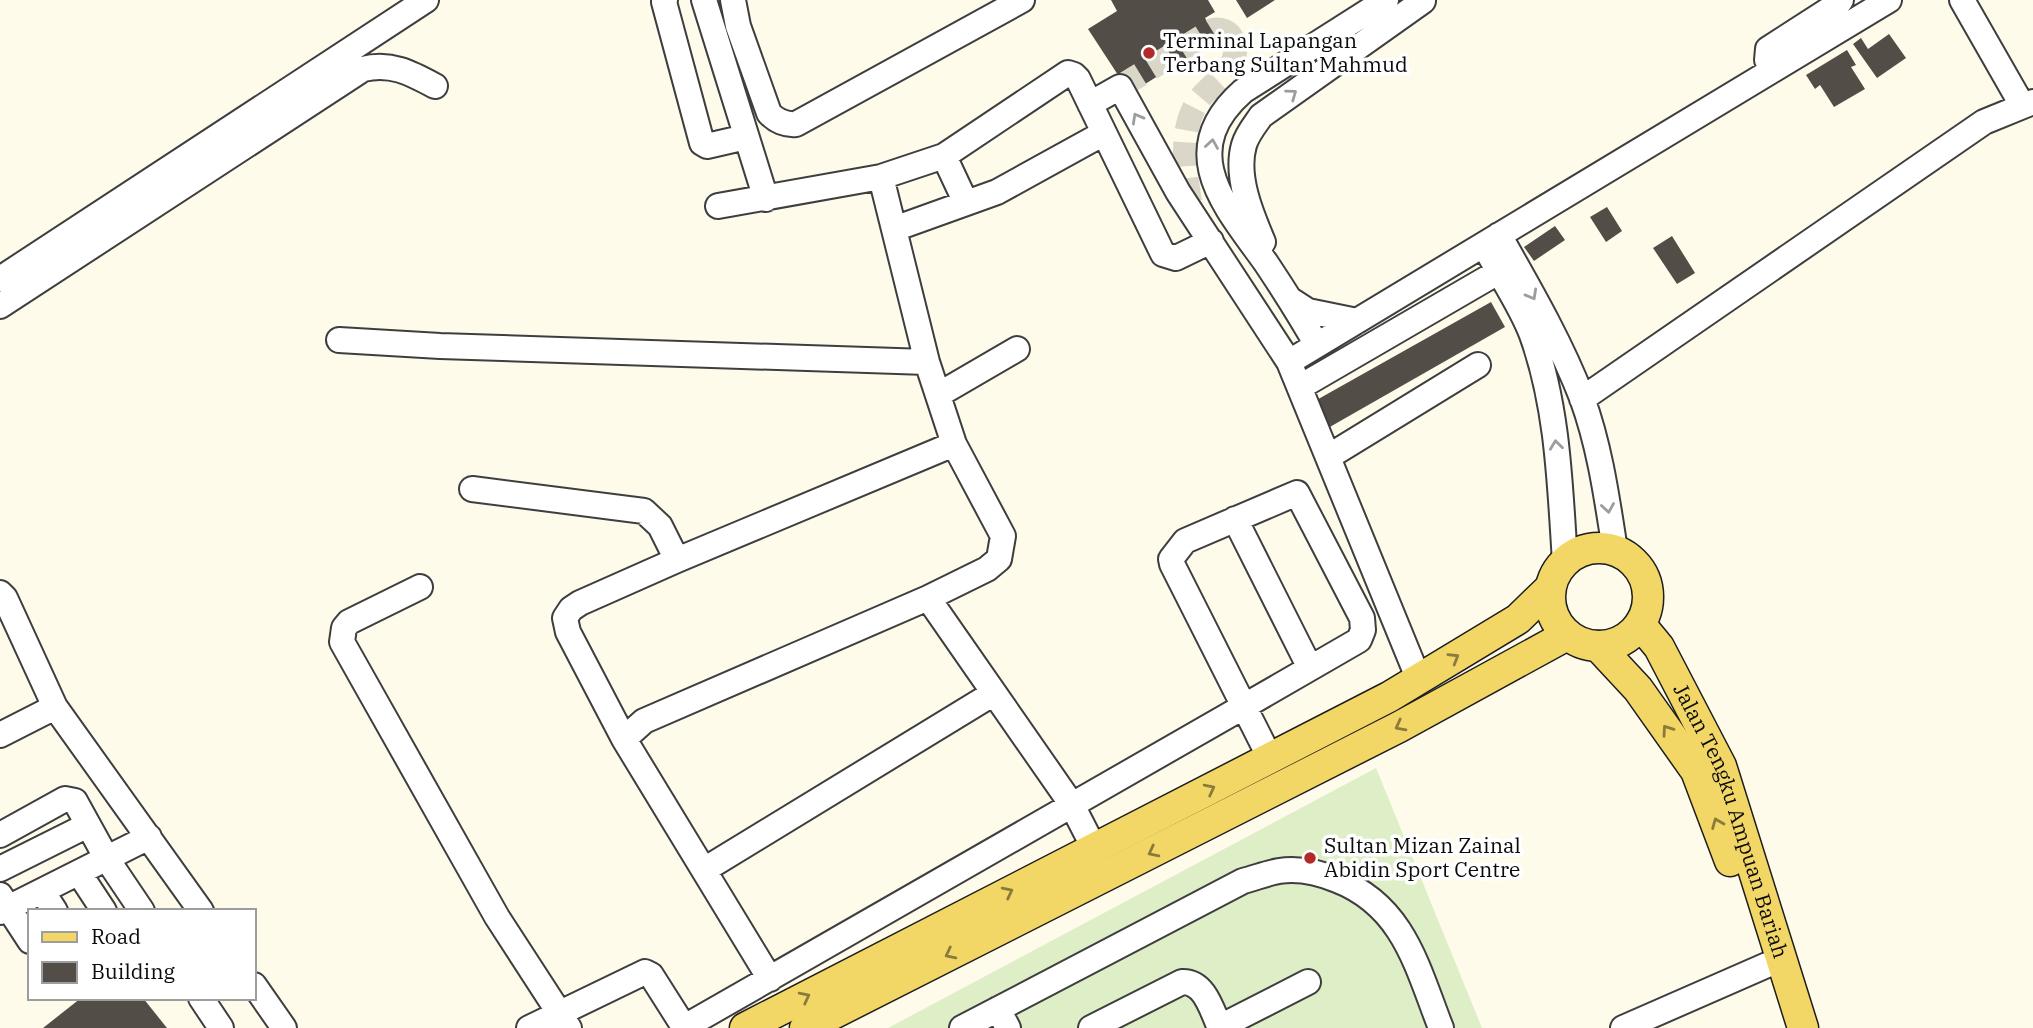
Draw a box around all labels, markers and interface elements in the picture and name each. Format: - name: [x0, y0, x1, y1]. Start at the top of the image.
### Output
- place label: Terminal Lapangan Terbang Sultan Mahmud: [1163, 26, 1408, 78]
- marker: Terminal Lapangan Terbang Sultan Mahmud: [1141, 45, 1157, 61]
- one-way arrow: [1284, 89, 1297, 102]
- one-way arrow: [1132, 113, 1145, 125]
- one-way arrow: [1204, 138, 1219, 150]
- one-way arrow: [1524, 288, 1537, 300]
- one-way arrow: [1549, 439, 1564, 451]
- one-way arrow: [1600, 502, 1615, 514]
- one-way arrow: [1446, 654, 1459, 667]
- street label: Jalan Tengku Ampuan Bariah: [1667, 678, 1795, 962]
- one-way arrow: [1394, 718, 1407, 732]
- one-way arrow: [1663, 725, 1675, 738]
- one-way arrow: [1203, 783, 1215, 797]
- one-way arrow: [1711, 818, 1725, 830]
- place label: Sultan Mizan Zainal Abidin Sport Centre: [1324, 831, 1521, 883]
- one-way arrow: [1148, 843, 1160, 857]
- marker: Sultan Mizan Zainal Abidin Sport Centre: [1302, 850, 1318, 866]
- one-way arrow: [1000, 887, 1013, 901]
- legend: [28, 909, 256, 1000]
- text: Road: [91, 922, 141, 950]
- one-way arrow: [945, 946, 957, 960]
- text: Building: [91, 957, 176, 985]
- one-way arrow: [798, 991, 810, 1005]

